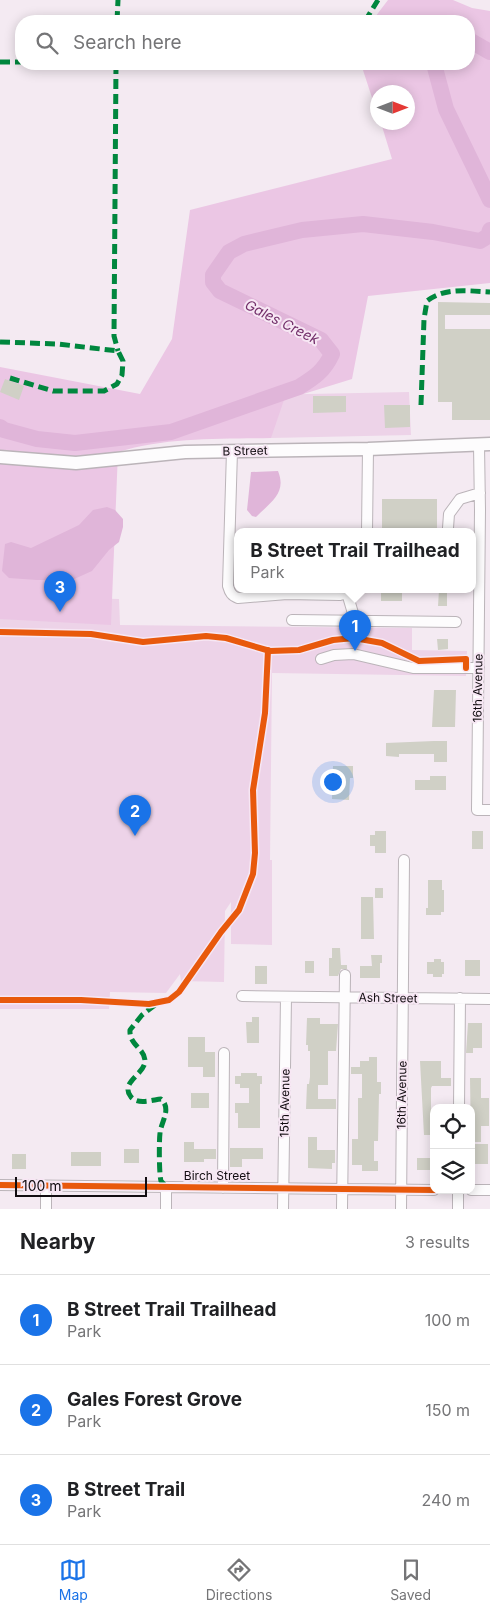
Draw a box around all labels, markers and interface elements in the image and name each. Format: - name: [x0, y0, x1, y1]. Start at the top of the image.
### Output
- search box: [15, 15, 475, 70]
- icon: search: [33, 29, 61, 57]
- text: Search here: [73, 31, 182, 54]
- north arrow: [370, 85, 415, 130]
- water label: Gales Creek: [242, 296, 322, 348]
- street label: B Street: [222, 443, 268, 458]
- popup: [234, 528, 476, 593]
- text: B Street Trail Trailhead: [250, 539, 460, 562]
- text: Park: [250, 562, 285, 582]
- pin: 3: [44, 571, 76, 612]
- pin: 1: [339, 610, 371, 651]
- street label: 16th Avenue: [469, 653, 486, 723]
- your location: [320, 769, 346, 795]
- pin: 2: [119, 795, 151, 836]
- street label: Ash Street: [358, 989, 418, 1006]
- street label: 16th Avenue: [393, 1060, 410, 1130]
- street label: 15th Avenue: [276, 1068, 293, 1137]
- map controls: [430, 1104, 475, 1194]
- button: locate: [430, 1104, 475, 1149]
- button: layers: [430, 1149, 475, 1194]
- street label: Birch Street: [184, 1168, 250, 1183]
- scale bar: [15, 1174, 148, 1197]
- text: 100 m: [22, 1177, 62, 1194]
- text: Nearby: [20, 1229, 95, 1254]
- text: 3 results: [405, 1232, 470, 1252]
- text: B Street Trail Trailhead: [67, 1298, 277, 1321]
- text: 1: [33, 1310, 39, 1330]
- text: 100 m: [425, 1310, 470, 1330]
- text: Park: [67, 1321, 101, 1341]
- text: Gales Forest Grove: [67, 1388, 242, 1411]
- text: 2: [31, 1400, 41, 1420]
- text: 150 m: [425, 1400, 470, 1420]
- text: Park: [67, 1411, 101, 1431]
- text: B Street Trail: [67, 1478, 185, 1501]
- text: 3: [31, 1490, 41, 1510]
- text: 240 m: [422, 1490, 470, 1510]
- text: Park: [67, 1501, 101, 1521]
- tab: Map: [59, 1556, 88, 1603]
- tab: Directions: [206, 1556, 272, 1603]
- tab: Saved: [390, 1556, 431, 1603]

